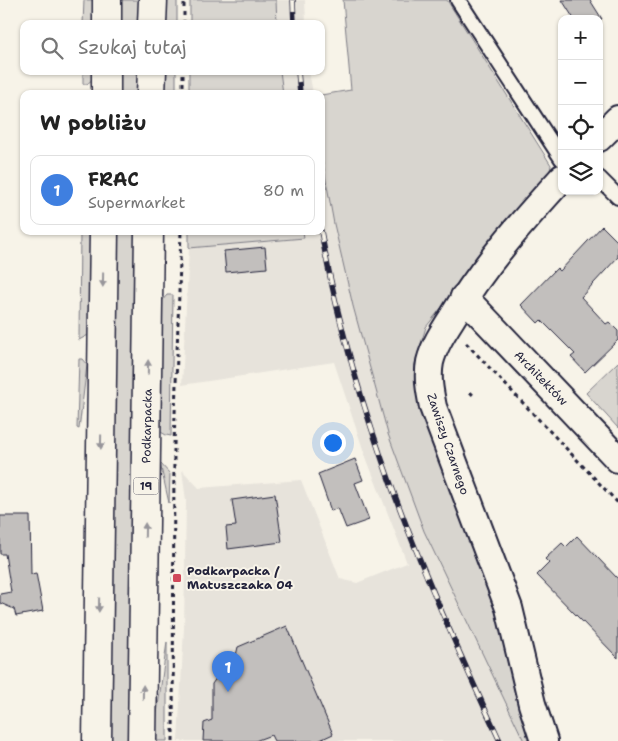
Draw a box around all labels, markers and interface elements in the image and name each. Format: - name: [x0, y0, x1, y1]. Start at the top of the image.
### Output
- map controls: [558, 15, 603, 195]
- button: +: [558, 15, 603, 60]
- search box: [20, 20, 325, 75]
- icon: search: [38, 34, 66, 62]
- text: Szukaj tutaj: [78, 35, 187, 60]
- button: −: [558, 60, 603, 105]
- button: locate: [558, 105, 603, 150]
- text: W pobliżu: [40, 109, 147, 137]
- button: layers: [558, 150, 603, 195]
- text: FRAC: [88, 167, 139, 192]
- text: 1: [53, 180, 61, 201]
- text: 80 m: [263, 180, 304, 201]
- text: Supermarket: [88, 192, 185, 213]
- one-way arrow: [99, 272, 107, 288]
- street label: Architektów: [511, 347, 572, 409]
- one-way arrow: [144, 359, 152, 375]
- street label: Podkarpacka: [138, 388, 156, 463]
- street label: Zawiszy Czarnego: [423, 391, 473, 497]
- your location: [320, 430, 346, 456]
- one-way arrow: [97, 435, 105, 451]
- road number: 19: [134, 478, 158, 494]
- one-way arrow: [141, 522, 149, 538]
- place label: Podkarpacka / Matuszczaka 04: [187, 563, 294, 593]
- marker: Podkarpacka / Matuszczaka 04: [171, 572, 183, 584]
- one-way arrow: [95, 597, 103, 613]
- pin: 1: [212, 651, 244, 692]
- one-way arrow: [139, 684, 147, 700]

